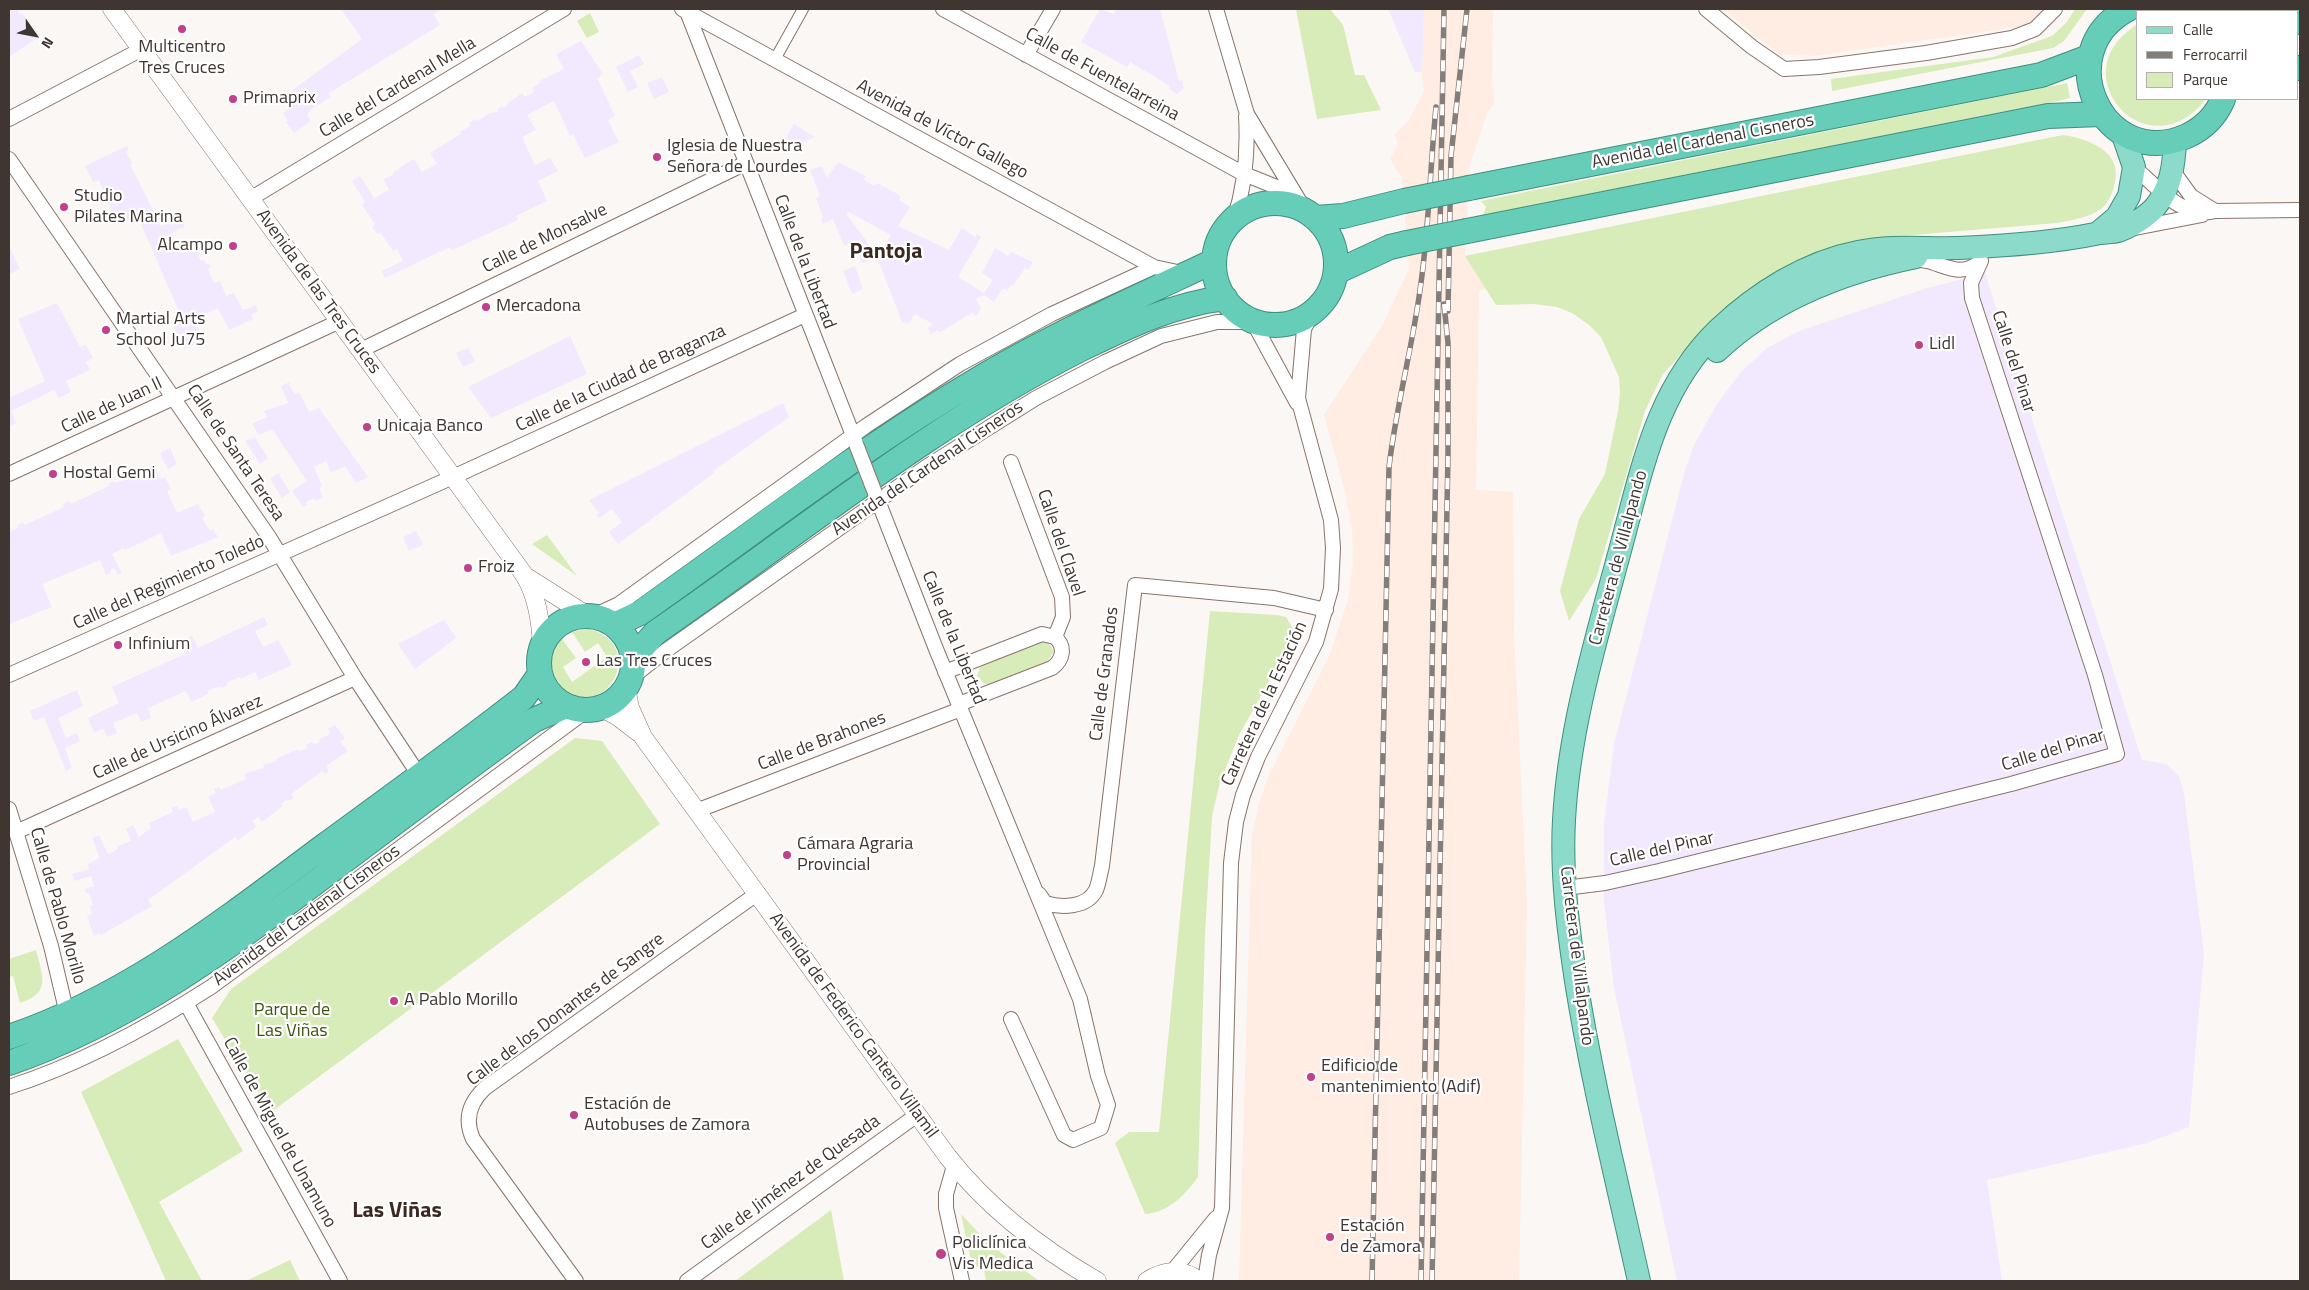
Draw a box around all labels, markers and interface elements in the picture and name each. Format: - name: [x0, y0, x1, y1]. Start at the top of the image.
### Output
- north arrow: [10, 10, 60, 60]
- legend: [2136, 10, 2299, 100]
- text: Calle: [2183, 18, 2213, 41]
- marker: Multicentro Tres Cruces: [176, 23, 188, 35]
- street label: Calle de Fuentelarreina: [1021, 24, 1183, 126]
- street label: Calle del Cardenal Mella: [316, 33, 480, 143]
- text: N: [37, 34, 59, 53]
- place label: Multicentro Tres Cruces: [138, 37, 226, 80]
- text: Ferrocarril: [2183, 43, 2248, 66]
- text: Parque: [2183, 68, 2228, 91]
- street label: Avenida de Víctor Gallego: [853, 76, 1031, 184]
- place label: Primaprix: [243, 88, 316, 110]
- marker: Primaprix: [227, 93, 239, 105]
- street label: Avenida del Cardenal Cisneros: [1590, 110, 1816, 174]
- place label: Iglesia de Nuestra Señora de Lourdes: [667, 136, 807, 178]
- marker: Iglesia de Nuestra Señora de Lourdes: [651, 151, 663, 163]
- place label: Studio Pilates Marina: [74, 186, 183, 228]
- street label: Calle de la Libertad: [768, 192, 840, 332]
- street label: Calle de Monsalve: [479, 199, 611, 279]
- marker: Studio Pilates Marina: [58, 201, 70, 213]
- street label: Avenida de las Tres Cruces: [251, 205, 385, 379]
- place label: Alcampo: [157, 235, 223, 257]
- marker: Alcampo: [227, 240, 239, 252]
- district label: Pantoja: [850, 240, 922, 266]
- place label: Mercadona: [496, 296, 581, 318]
- marker: Mercadona: [480, 301, 492, 313]
- street label: Calle del Pinar: [1986, 308, 2040, 416]
- place label: Martial Arts School Ju75: [116, 309, 205, 352]
- street label: Calle de la Ciudad de Braganza: [513, 321, 729, 437]
- marker: Martial Arts School Ju75: [100, 324, 112, 336]
- place label: Lidl: [1929, 334, 1955, 356]
- marker: Lidl: [1913, 339, 1925, 351]
- street label: Calle de Juan II: [58, 373, 166, 439]
- street label: Calle de Santa Teresa: [181, 381, 289, 525]
- street label: Avenida del Cardenal Cisneros: [828, 397, 1028, 541]
- place label: Unicaja Banco: [377, 416, 483, 438]
- marker: Unicaja Banco: [361, 421, 373, 433]
- place label: Hostal Gemi: [63, 463, 156, 485]
- marker: Hostal Gemi: [47, 468, 59, 480]
- street label: Carretera de Villalpando: [1585, 468, 1653, 648]
- street label: Calle del Clavel: [1032, 487, 1088, 599]
- street label: Calle del Regimiento Toledo: [70, 531, 268, 635]
- place label: Froiz: [478, 557, 515, 579]
- marker: Froiz: [462, 562, 474, 574]
- street label: Calle de la Libertad: [916, 568, 990, 708]
- street label: Calle de Granados: [1086, 606, 1124, 742]
- street label: Carretera de la Estación: [1217, 618, 1313, 790]
- place label: Infinium: [128, 634, 190, 656]
- marker: Infinium: [112, 639, 124, 651]
- place label: Las Tres Cruces: [596, 651, 712, 673]
- marker: Las Tres Cruces: [580, 656, 592, 668]
- street label: Calle de Ursicino Álvarez: [90, 691, 266, 785]
- street label: Calle de Brahones: [755, 708, 889, 776]
- street label: Calle del Pinar: [1999, 725, 2107, 777]
- street label: Calle de Pablo Morillo: [24, 825, 90, 987]
- street label: Calle del Pinar: [1608, 828, 1716, 872]
- place label: Cámara Agraria Provincial: [797, 834, 913, 876]
- street label: Avenida del Cardenal Cisneros: [209, 841, 405, 991]
- marker: Cámara Agraria Provincial: [781, 849, 793, 861]
- street label: Carretera de Villalpando: [1554, 865, 1598, 1047]
- street label: Avenida de Federico Cantero Villamil: [764, 909, 942, 1143]
- street label: Calle de los Donantes de Sangre: [463, 929, 669, 1091]
- place label: A Pablo Morillo: [404, 990, 518, 1012]
- marker: A Pablo Morillo: [388, 995, 400, 1007]
- park label: Parque de Las Viñas: [254, 1000, 330, 1042]
- street label: Calle de Miguel de Unamuno: [218, 1034, 340, 1232]
- place label: Edificio de mantenimiento (Adif): [1321, 1056, 1481, 1098]
- marker: Edificio de mantenimiento (Adif): [1305, 1071, 1317, 1083]
- place label: Estación de Autobuses de Zamora: [584, 1094, 750, 1136]
- marker: Estación de Autobuses de Zamora: [568, 1109, 580, 1121]
- street label: Calle de Jiménez de Quesada: [697, 1111, 885, 1255]
- district label: Las Viñas: [352, 1199, 442, 1225]
- place label: Estación de Zamora: [1340, 1216, 1421, 1258]
- marker: Estación de Zamora: [1324, 1231, 1336, 1243]
- place label: Policlínica Vis Medica: [952, 1233, 1033, 1276]
- marker: Policlínica Vis Medica: [934, 1247, 948, 1261]

